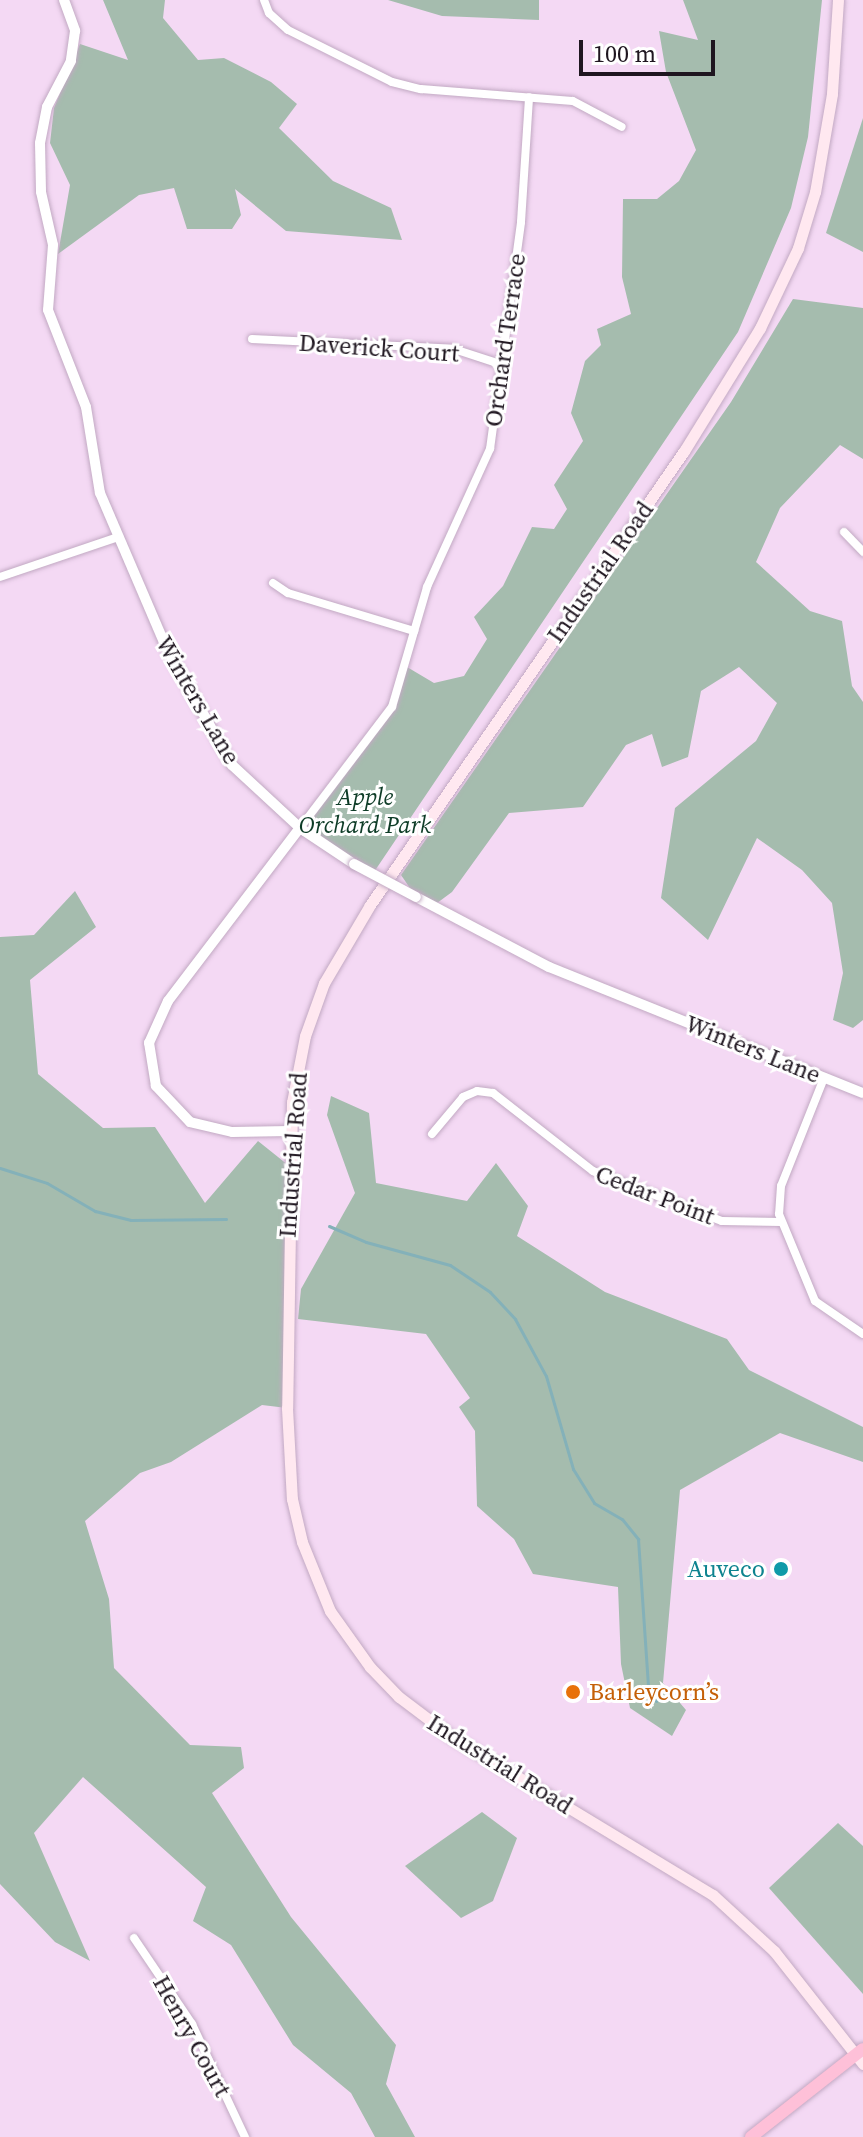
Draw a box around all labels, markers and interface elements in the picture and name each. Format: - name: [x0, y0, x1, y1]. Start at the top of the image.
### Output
- scale bar: [583, 24, 719, 74]
- text: 100 m: [593, 37, 656, 70]
- street label: Orchard Terrace: [479, 251, 531, 429]
- street label: Daverick Court: [298, 328, 460, 368]
- street label: Industrial Road: [541, 496, 659, 648]
- street label: Winters Lane: [150, 631, 246, 769]
- park label: Apple Orchard Park: [299, 783, 431, 839]
- street label: Winters Lane: [681, 1009, 825, 1089]
- street label: Industrial Road: [273, 1071, 313, 1239]
- street label: Cedar Point: [592, 1159, 718, 1231]
- place label: Auveco: [687, 1555, 765, 1583]
- marker: Auveco: [772, 1560, 790, 1578]
- place label: Barleycorn’s: [589, 1678, 719, 1706]
- marker: Barleycorn’s: [564, 1683, 582, 1701]
- street label: Industrial Road: [422, 1708, 578, 1820]
- street label: Henry Court: [147, 1970, 237, 2102]

